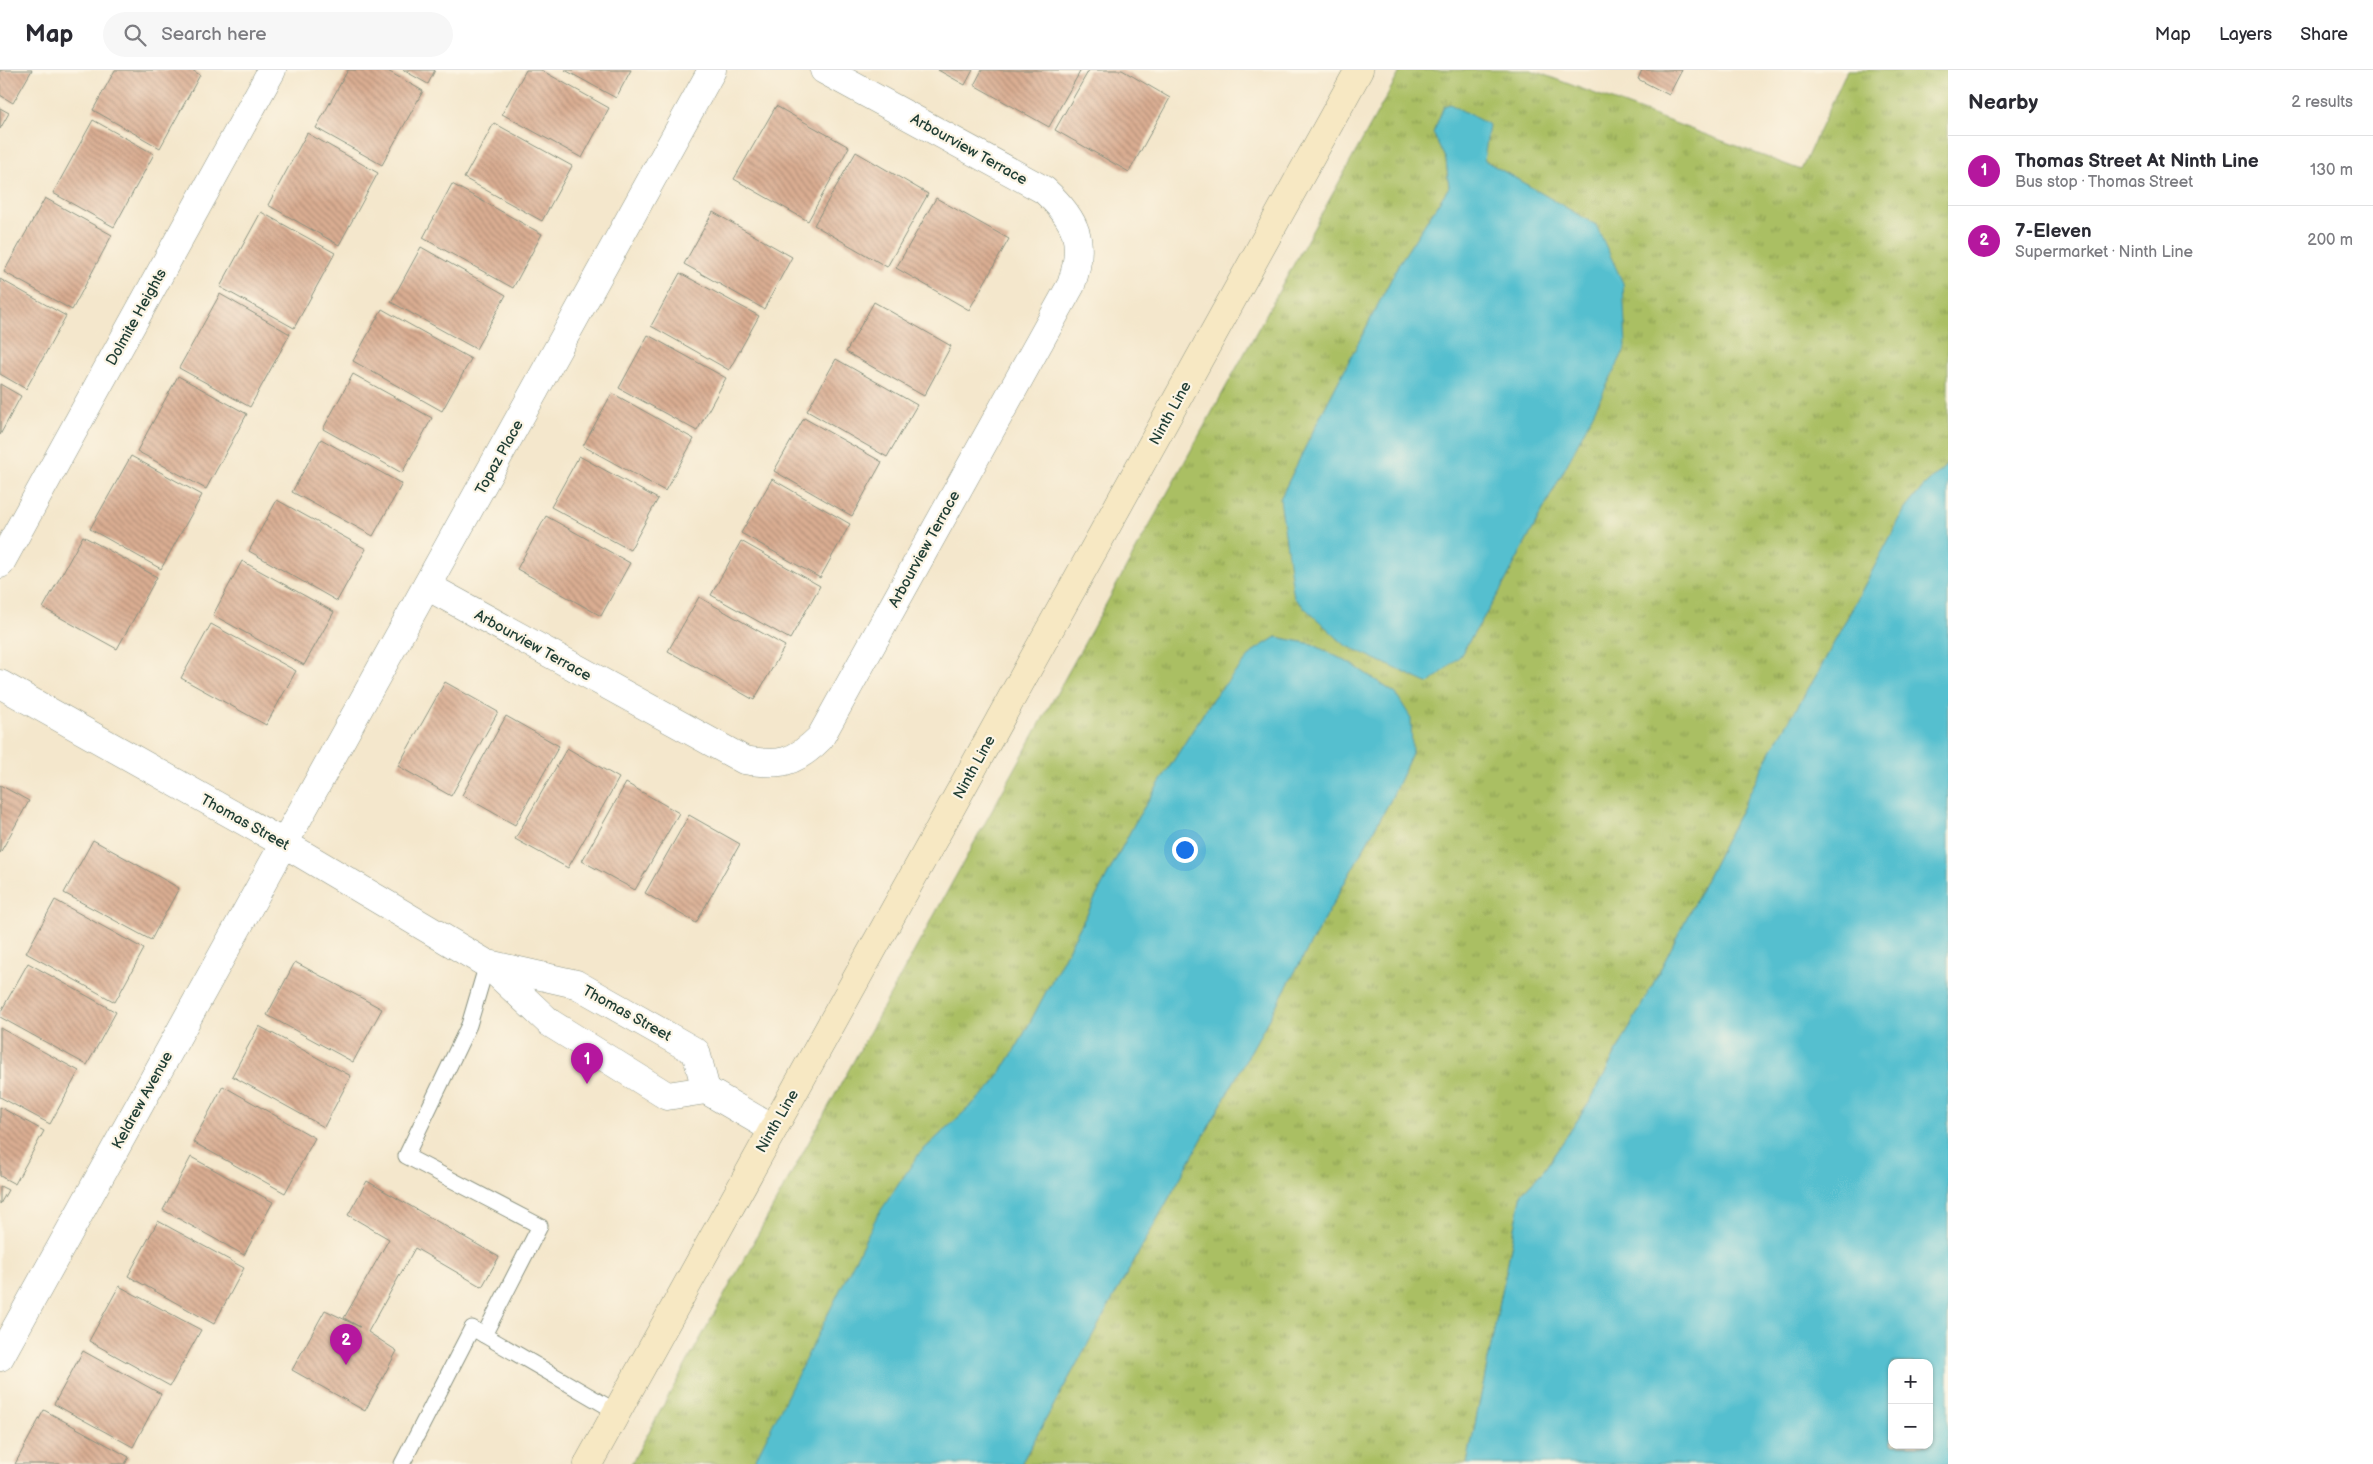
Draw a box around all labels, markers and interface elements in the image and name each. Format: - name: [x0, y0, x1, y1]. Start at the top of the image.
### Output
- search box: [103, 12, 453, 57]
- text: Map: [25, 20, 73, 49]
- icon: search: [121, 21, 149, 49]
- text: Search here: [161, 23, 267, 46]
- text: Map: [2155, 24, 2191, 45]
- text: Layers: [2219, 24, 2272, 45]
- text: Share: [2300, 24, 2348, 45]
- text: Nearby: [1968, 90, 2038, 115]
- text: 2 results: [2291, 93, 2353, 112]
- street label: Arbourview Terrace: [907, 109, 1031, 189]
- text: Thomas Street At Ninth Line: [2015, 150, 2259, 173]
- text: 1: [1981, 161, 1987, 180]
- text: 130 m: [2310, 161, 2353, 180]
- text: Bus stop · Thomas Street: [2015, 173, 2193, 192]
- text: 7-Eleven: [2015, 220, 2092, 243]
- text: 2: [1979, 231, 1989, 250]
- text: 200 m: [2307, 231, 2353, 250]
- text: Supermarket · Ninth Line: [2015, 243, 2193, 262]
- street label: Dolmite Heights: [102, 265, 171, 369]
- street label: Ninth Line: [1145, 378, 1196, 448]
- street label: Topaz Place: [471, 417, 528, 498]
- street label: Arbourview Terrace: [884, 487, 964, 611]
- street label: Arbourview Terrace: [471, 605, 595, 685]
- street label: Ninth Line: [949, 732, 1000, 802]
- street label: Thomas Street: [197, 790, 293, 855]
- your location: [1172, 837, 1198, 863]
- street label: Thomas Street: [579, 981, 675, 1046]
- pin: 1: [571, 1043, 603, 1084]
- street label: Keldrew Avenue: [108, 1048, 177, 1152]
- street label: Ninth Line: [752, 1086, 803, 1156]
- pin: 2: [330, 1324, 362, 1365]
- map controls: [1888, 1359, 1933, 1449]
- button: +: [1888, 1359, 1933, 1404]
- button: −: [1888, 1404, 1933, 1449]

